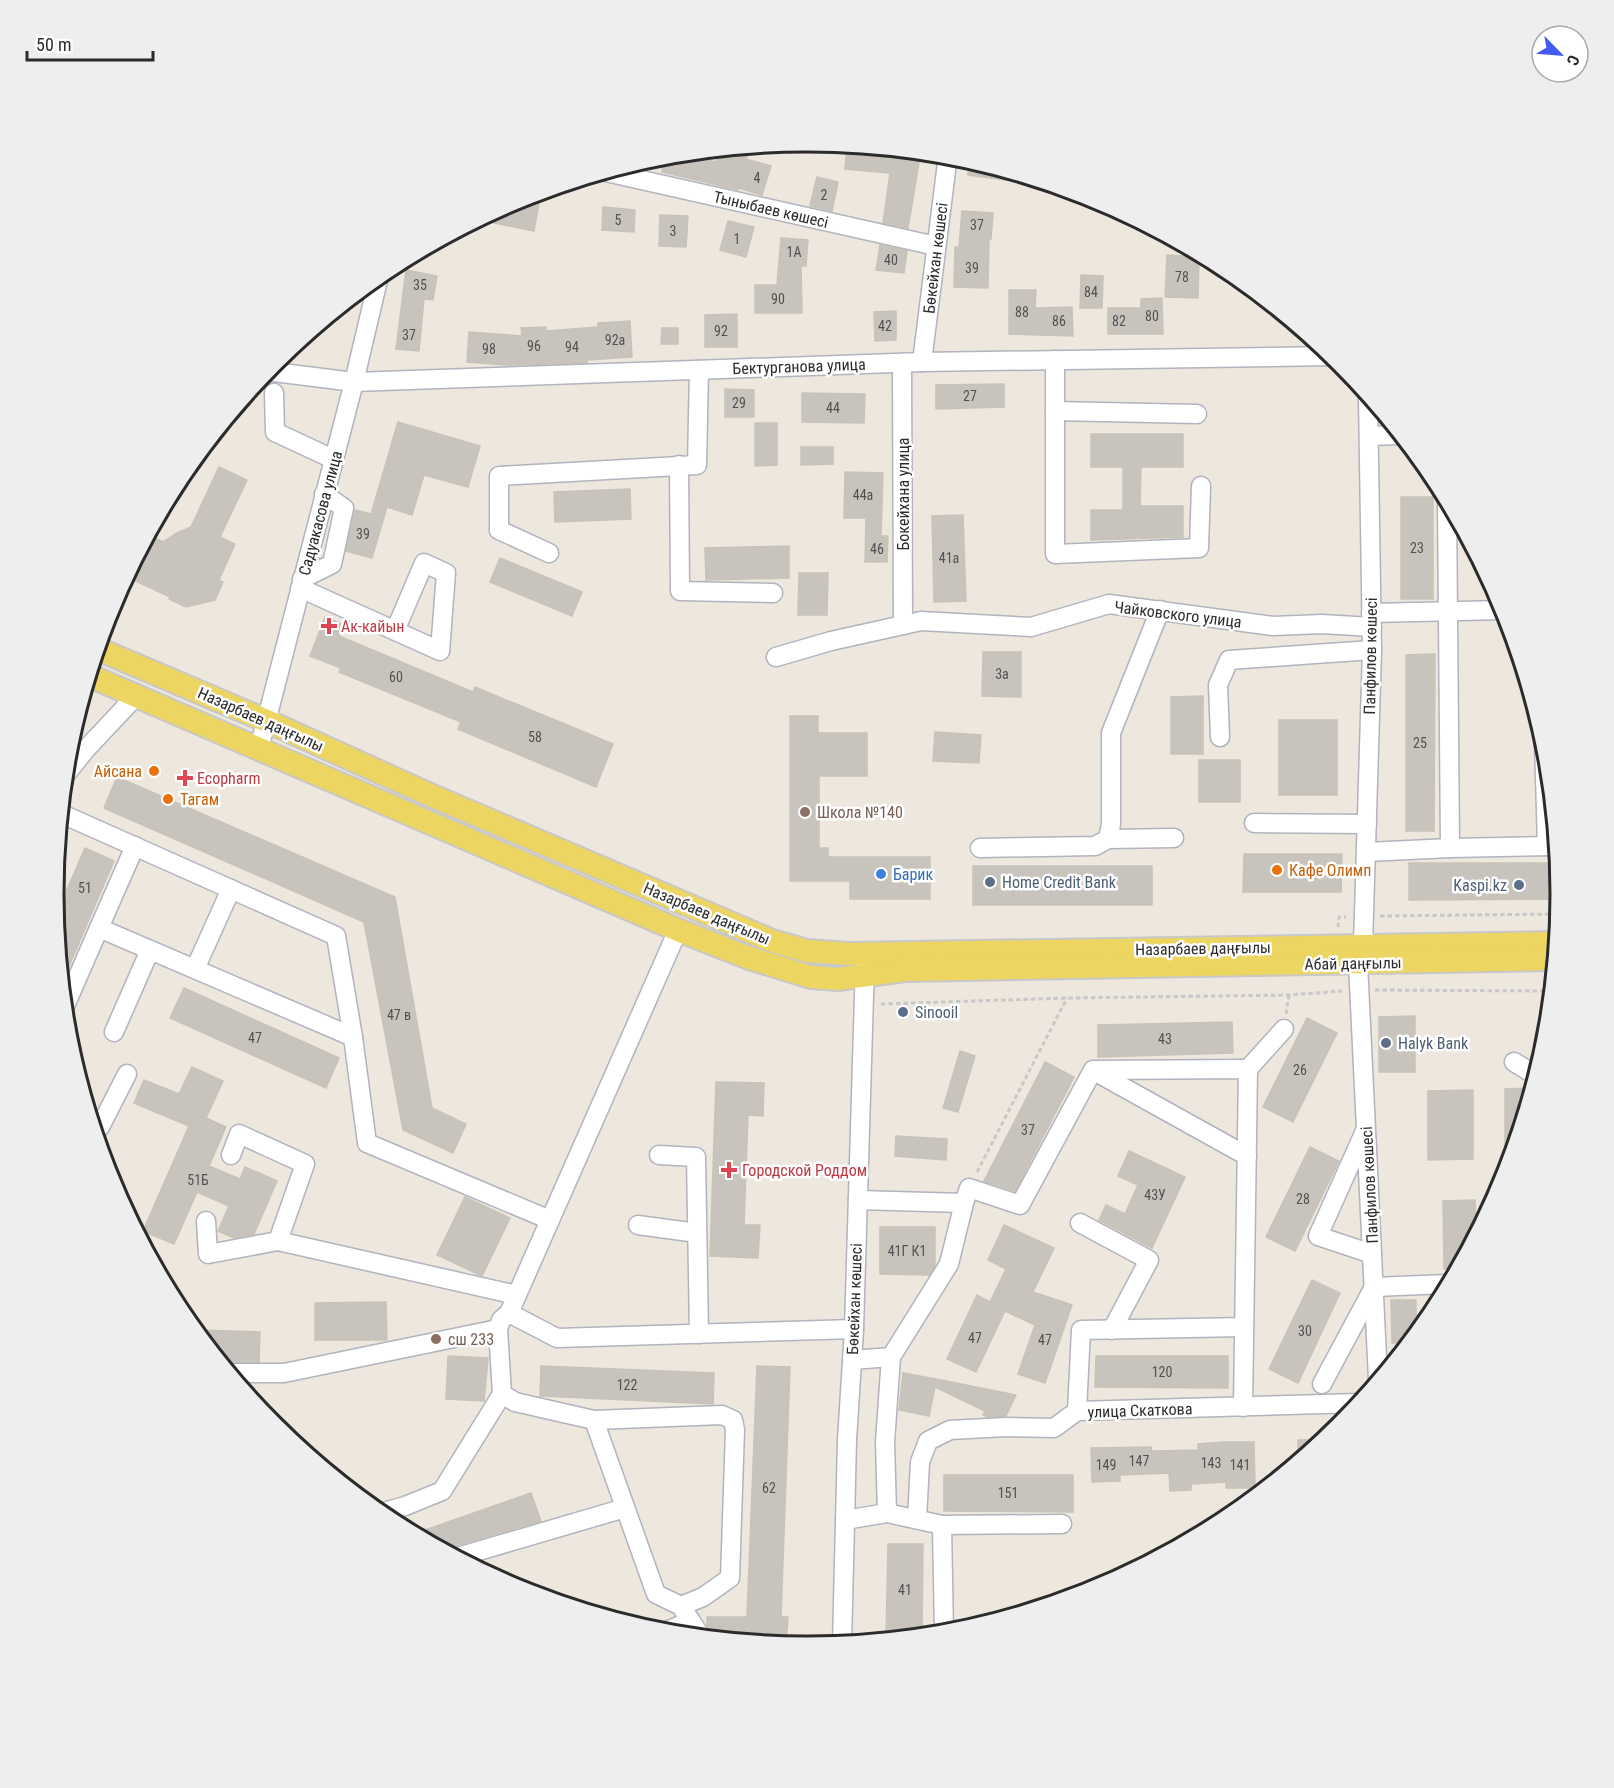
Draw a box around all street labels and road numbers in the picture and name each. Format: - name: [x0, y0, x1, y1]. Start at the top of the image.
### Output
- street label: Тыныбаев көшесі: [712, 187, 830, 232]
- street label: Бөкейхан көшесі: [919, 201, 952, 315]
- street label: Бектурганова улица: [732, 355, 866, 378]
- street label: Бокейхана улица: [894, 438, 913, 550]
- street label: Садуакасова улица: [295, 449, 346, 578]
- street label: Чайковского улица: [1113, 597, 1243, 632]
- street label: Панфилов көшесі: [1360, 597, 1381, 715]
- street label: Назарбаев даңғылы: [195, 683, 327, 756]
- street label: Назарбаев даңғылы: [641, 878, 773, 949]
- street label: Назарбаев даңғылы: [1135, 938, 1271, 959]
- street label: Абай даңғылы: [1304, 953, 1402, 974]
- street label: Панфилов көшесі: [1357, 1126, 1382, 1244]
- street label: Бөкейхан көшесі: [843, 1243, 866, 1355]
- street label: улица Скаткова: [1087, 1399, 1193, 1422]

